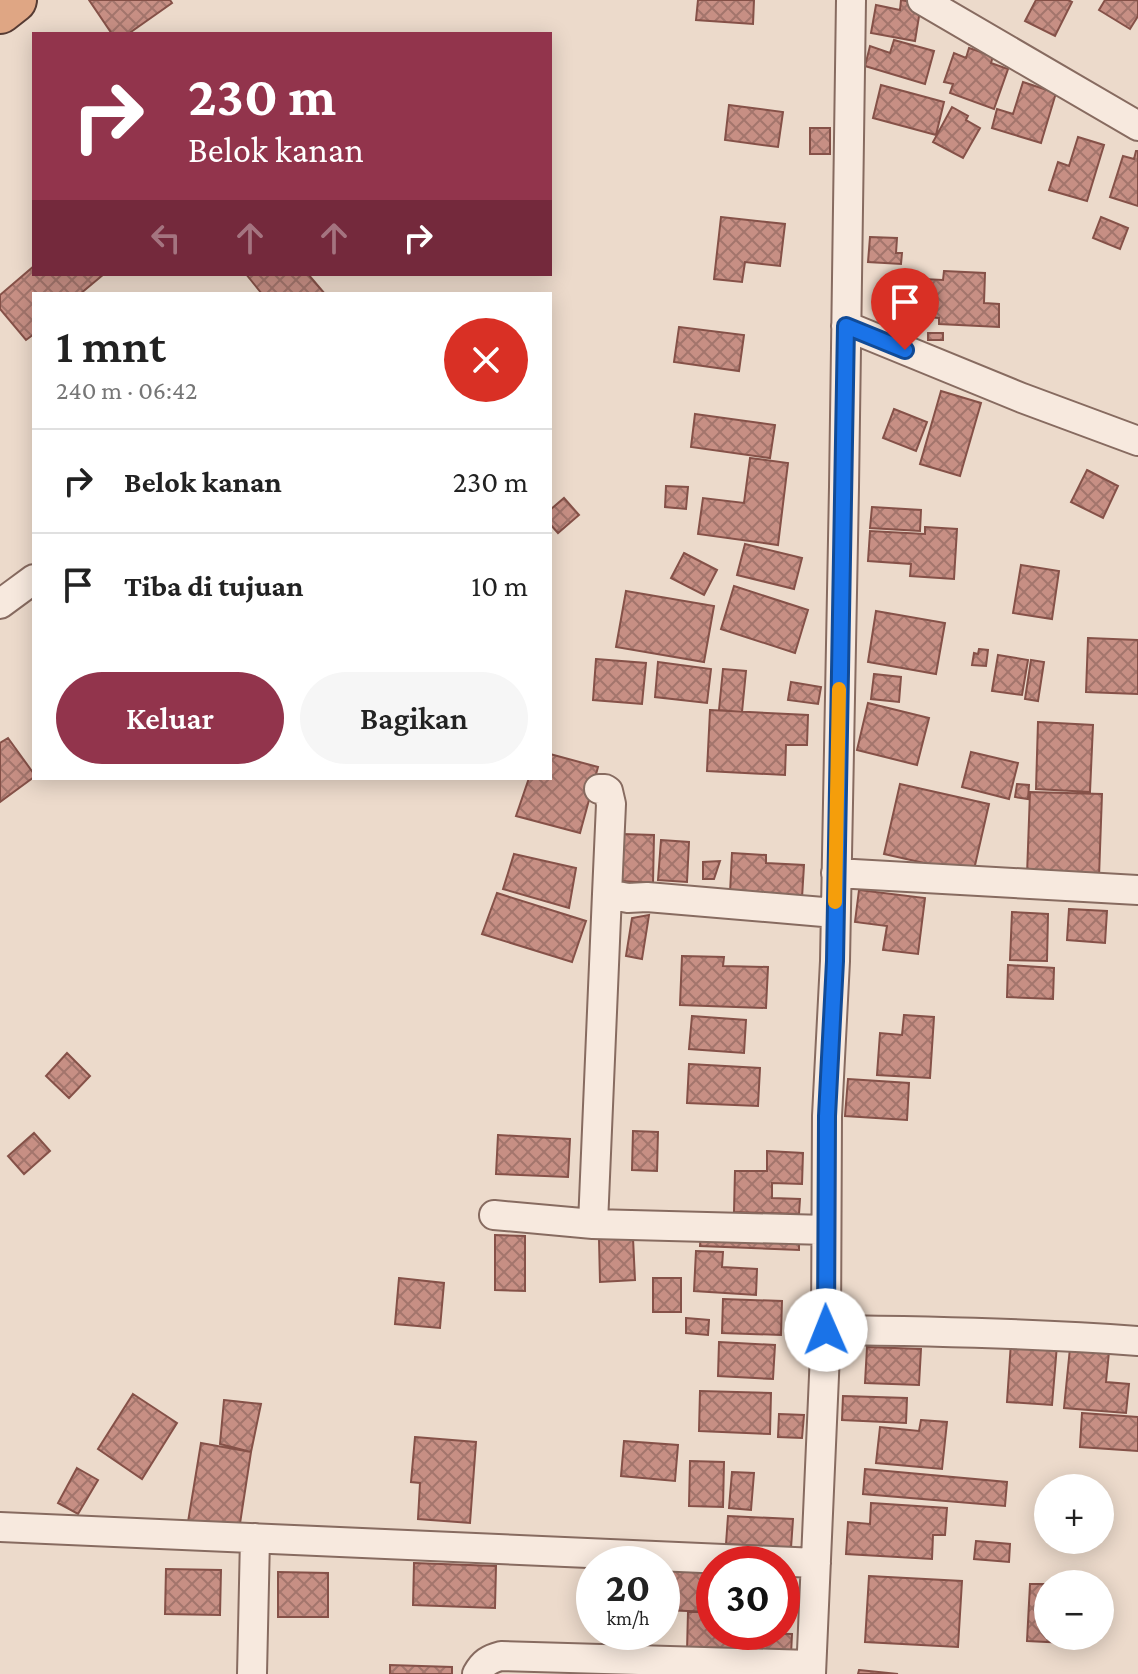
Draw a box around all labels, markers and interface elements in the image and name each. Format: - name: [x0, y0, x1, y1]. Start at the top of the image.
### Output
- icon: right: [56, 64, 160, 168]
- text: 230 m: [188, 65, 336, 127]
- text: Belok kanan: [188, 130, 364, 170]
- icon: left: [144, 216, 188, 260]
- icon: ahead: [228, 216, 272, 260]
- icon: ahead: [312, 216, 356, 260]
- icon: right: [396, 216, 440, 260]
- pin: [871, 268, 939, 350]
- icon: arrive: [883, 280, 927, 324]
- button: close: [444, 318, 528, 402]
- text: 1 mnt: [56, 319, 166, 372]
- text: 240 m · 06:42: [56, 376, 197, 405]
- icon: right: [56, 459, 100, 503]
- text: Belok kanan: [124, 465, 282, 498]
- text: 230 m: [453, 465, 528, 498]
- icon: arrive: [56, 563, 100, 607]
- text: Tiba di tujuan: [124, 569, 303, 602]
- text: 10 m: [471, 569, 528, 602]
- button: Keluar: [56, 672, 284, 764]
- button: Bagikan: [300, 672, 528, 764]
- position arrow: [784, 1288, 868, 1372]
- map controls: [1034, 1474, 1114, 1650]
- button: +: [1034, 1474, 1114, 1554]
- speed limit sign: 30: [696, 1546, 800, 1650]
- text: 20: [606, 1565, 650, 1610]
- button: −: [1034, 1570, 1114, 1650]
- text: km/h: [606, 1607, 650, 1629]

